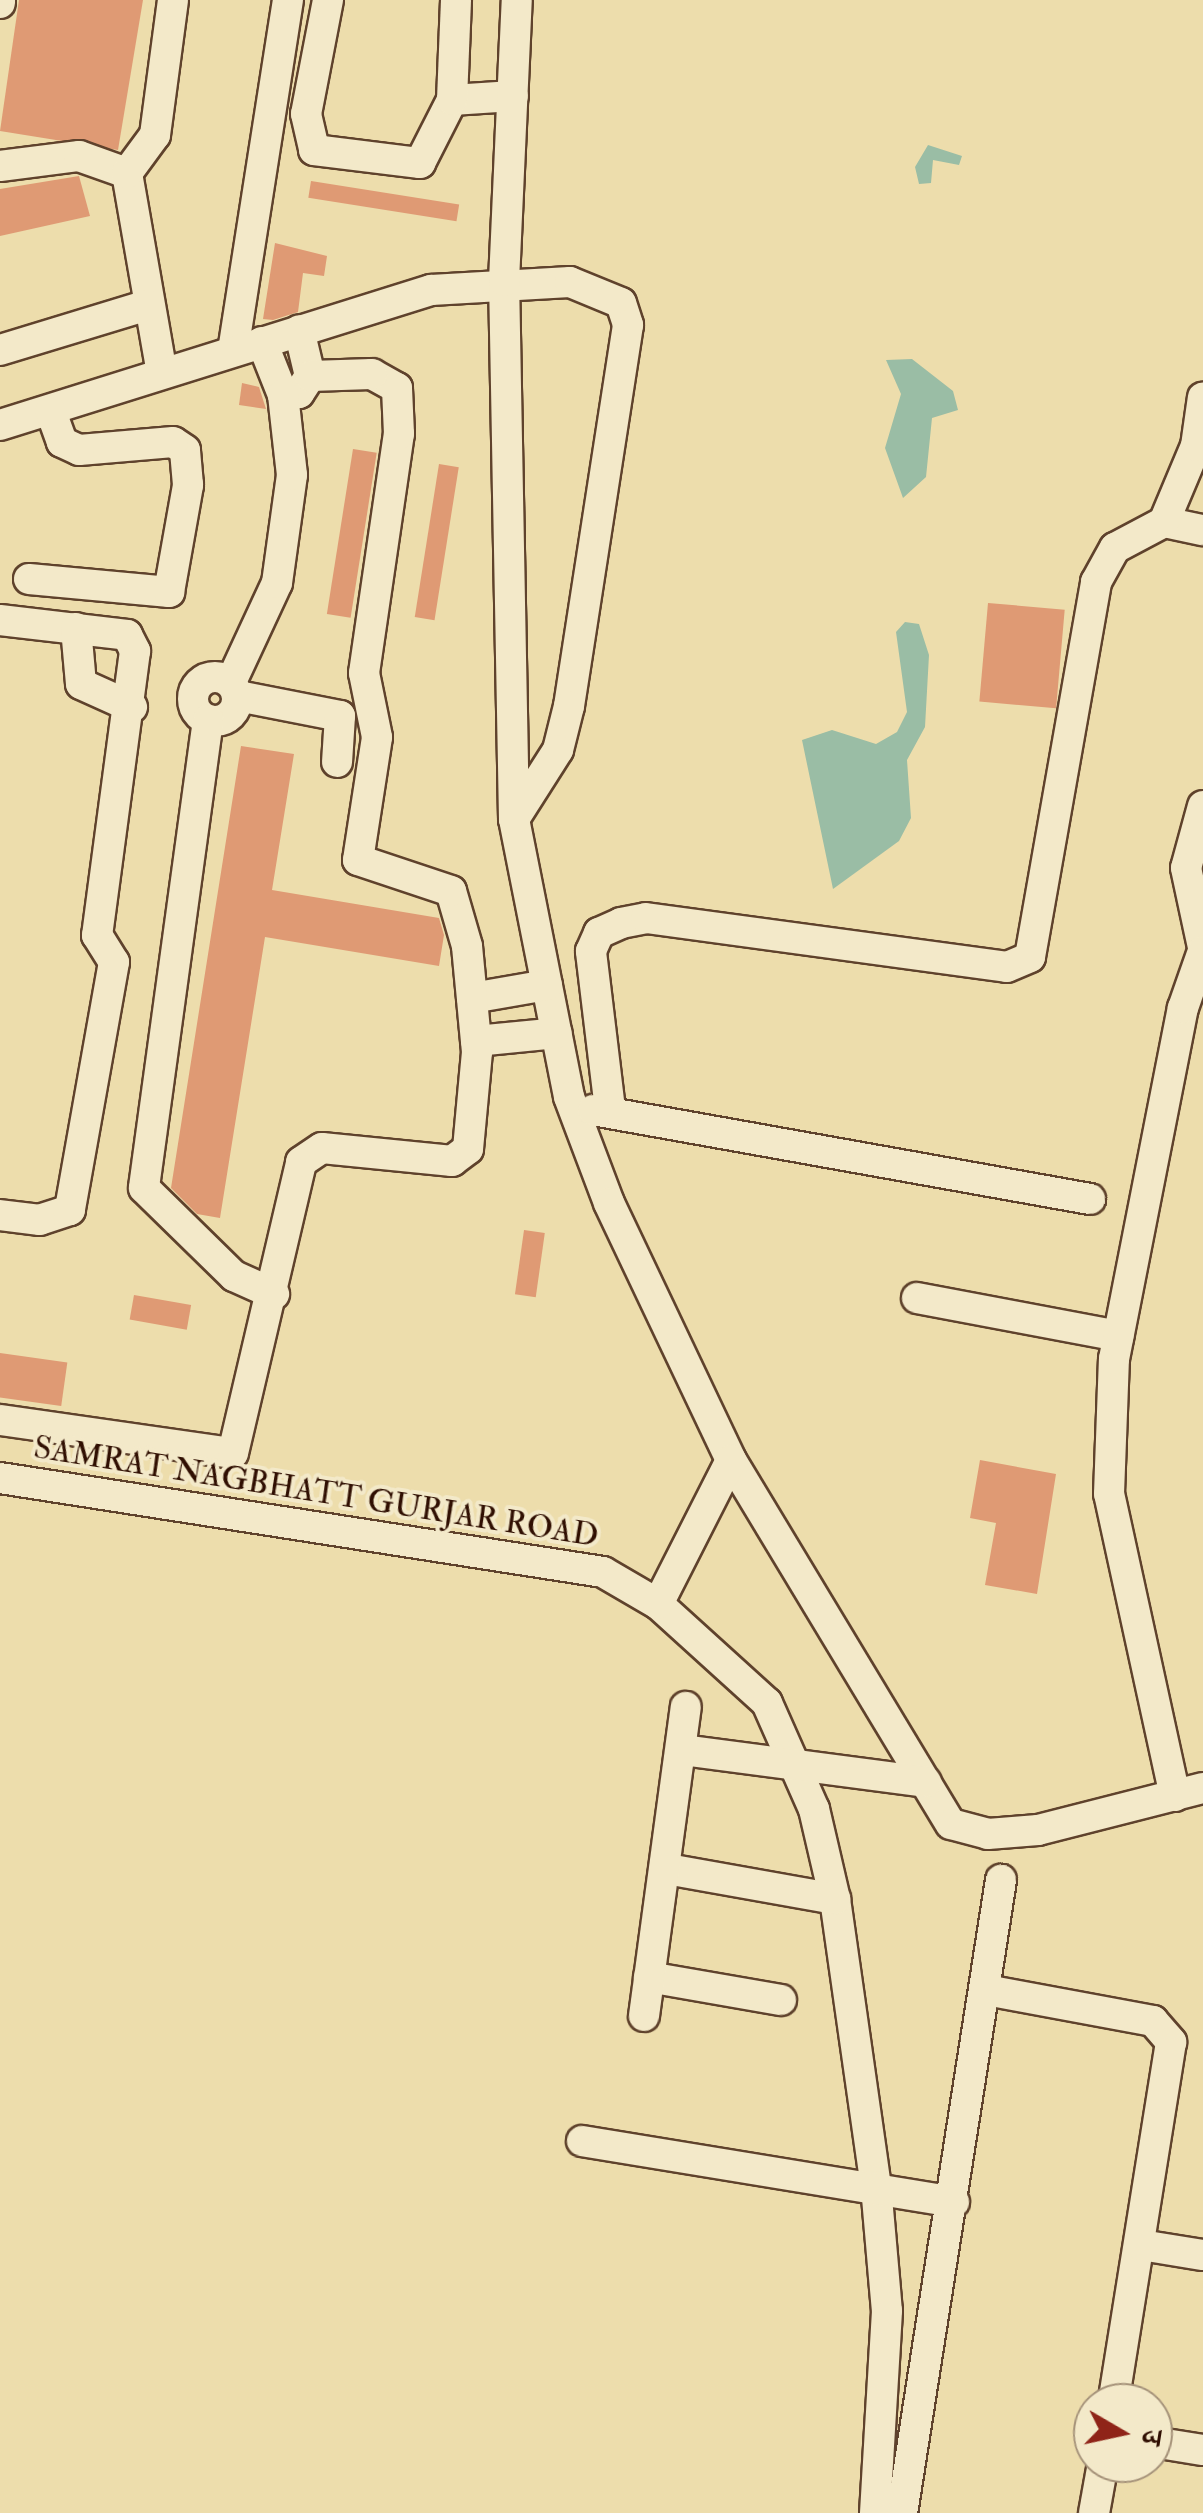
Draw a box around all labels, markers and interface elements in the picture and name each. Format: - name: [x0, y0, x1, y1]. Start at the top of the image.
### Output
- street label: SAMRAT NAGBHATT GURJAR ROAD: [31, 1428, 601, 1556]
- north arrow: [1073, 2383, 1173, 2483]
- text: उ: [1133, 2428, 1170, 2447]

